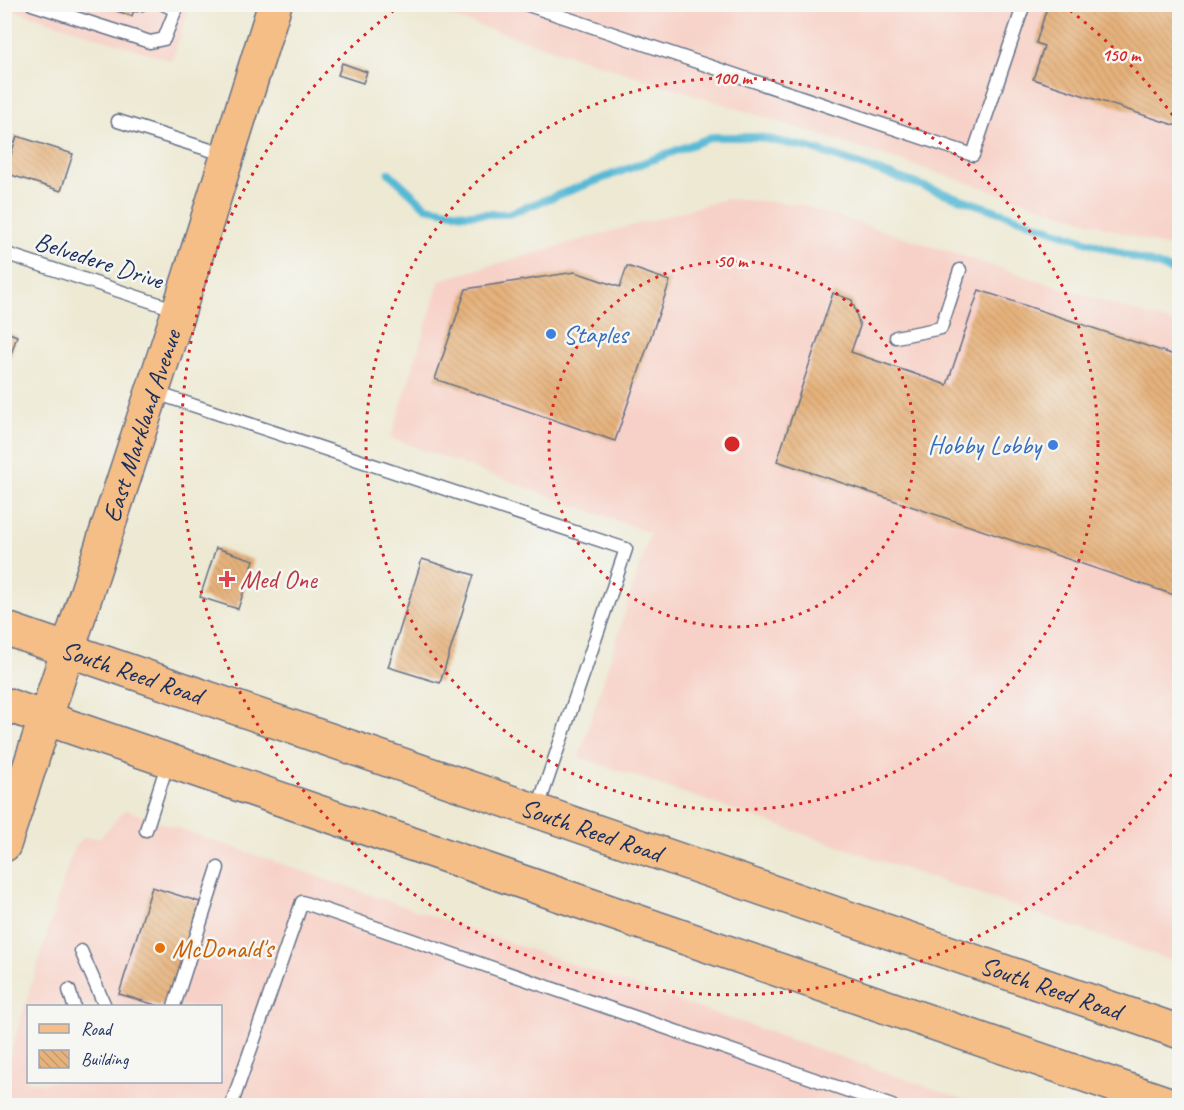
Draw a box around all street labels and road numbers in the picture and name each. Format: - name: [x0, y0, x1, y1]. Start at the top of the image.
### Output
- street label: Belvedere Drive: [31, 224, 169, 297]
- street label: East Markland Avenue: [95, 324, 189, 526]
- street label: South Reed Road: [57, 633, 210, 713]
- street label: South Reed Road: [516, 791, 670, 871]
- street label: South Reed Road: [976, 949, 1129, 1029]

